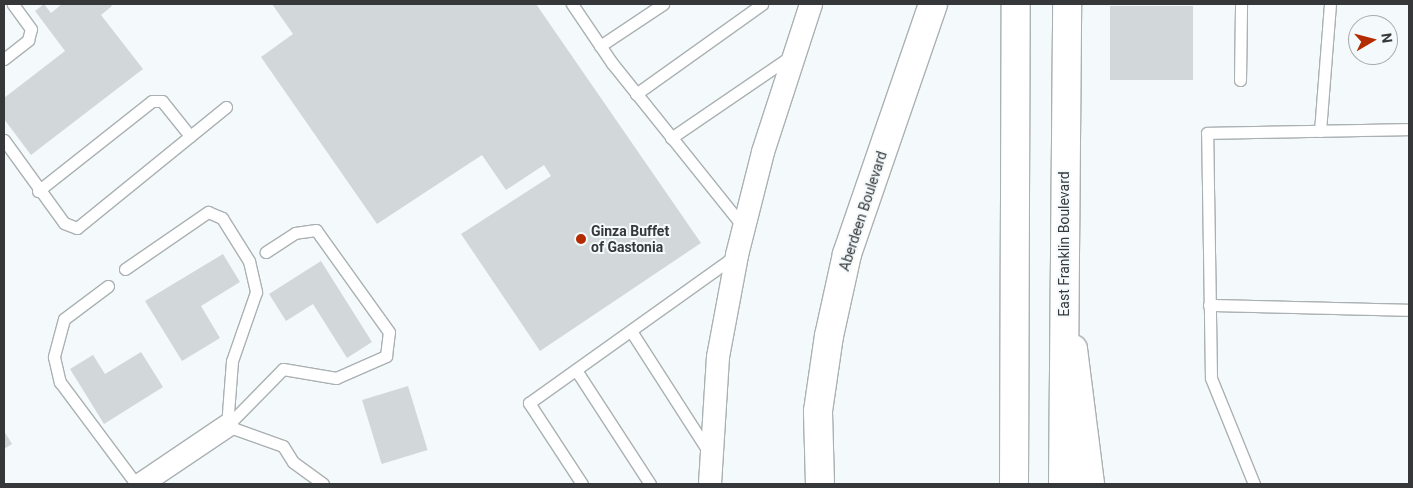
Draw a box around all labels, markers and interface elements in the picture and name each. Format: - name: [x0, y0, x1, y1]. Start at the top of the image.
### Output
- north arrow: [1348, 15, 1398, 65]
- text: N: [1378, 32, 1395, 44]
- street label: Aberdeen Boulevard: [836, 149, 890, 273]
- street label: East Franklin Boulevard: [1056, 171, 1072, 317]
- place label: Ginza Buffet of Gastonia: [591, 223, 669, 256]
- marker: Ginza Buffet of Gastonia: [575, 233, 587, 245]

